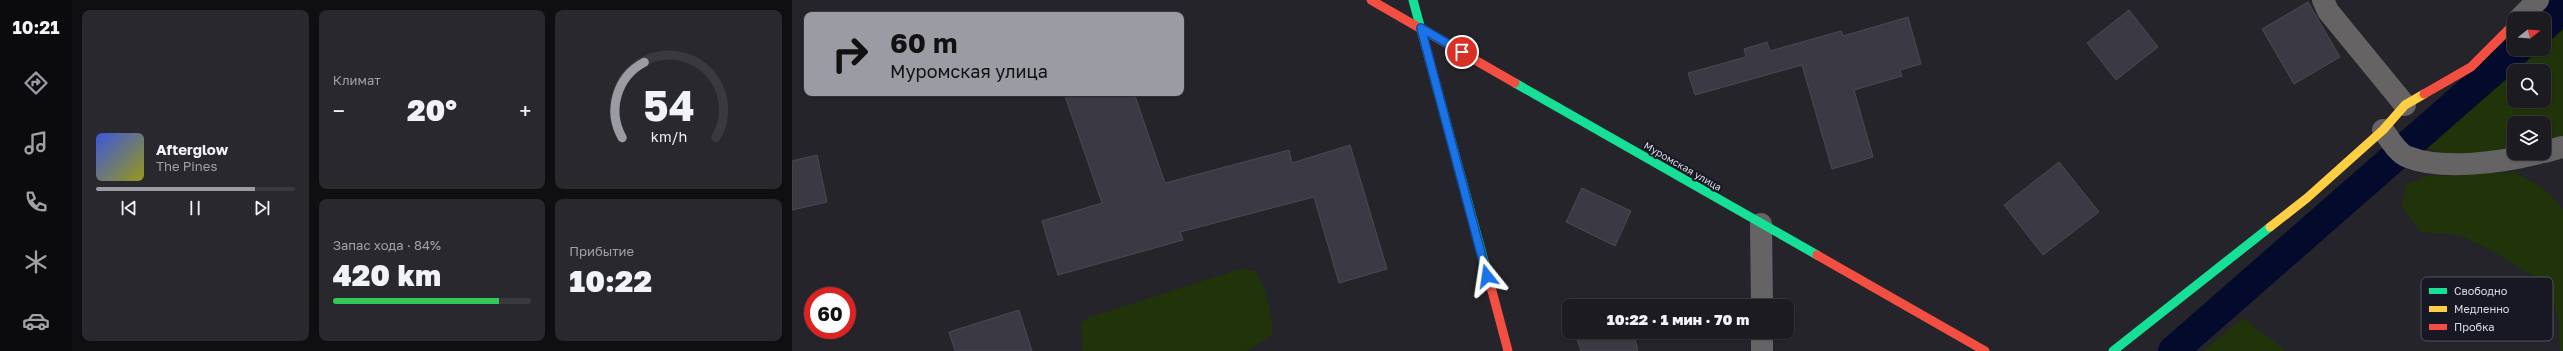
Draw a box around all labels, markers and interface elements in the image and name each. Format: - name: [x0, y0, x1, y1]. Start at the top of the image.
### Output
- north arrow: [2507, 12, 2551, 56]
- map controls: [2507, 12, 2551, 160]
- text: 10:21: [13, 16, 59, 38]
- text: 60 m: [890, 26, 957, 59]
- icon: right: [824, 28, 876, 80]
- pin: [1445, 35, 1479, 69]
- icon: arrive: [1451, 41, 1473, 63]
- text: Муромская улица: [890, 60, 1048, 82]
- button: search: [2507, 64, 2551, 108]
- icon: directions: [22, 69, 50, 97]
- text: Климат: [333, 72, 381, 88]
- text: 54: [643, 79, 694, 129]
- text: 20°: [407, 92, 457, 128]
- text: −: [333, 97, 345, 124]
- text: +: [519, 97, 531, 124]
- button: layers: [2507, 116, 2551, 160]
- text: km/h: [650, 127, 687, 144]
- icon: music: [22, 129, 50, 157]
- street label: Муромская улица: [1642, 139, 1724, 193]
- text: Afterglow: [156, 140, 228, 158]
- text: The Pines: [156, 158, 217, 174]
- icon: phone: [22, 188, 50, 216]
- icon: previous: [118, 197, 140, 219]
- icon: pause: [184, 197, 206, 219]
- icon: next: [251, 197, 273, 219]
- text: Запас хода · 84%: [333, 237, 441, 253]
- text: Прибытие: [569, 243, 634, 259]
- icon: climate: [22, 248, 50, 276]
- position arrow: [1466, 255, 1508, 297]
- text: 420 km: [333, 257, 441, 293]
- text: 10:22: [569, 263, 652, 299]
- legend: [2421, 277, 2553, 341]
- text: Свободно: [2454, 284, 2508, 297]
- speed limit sign: 60: [804, 287, 856, 339]
- text: Медленно: [2454, 302, 2510, 315]
- icon: car: [22, 307, 50, 335]
- text: 10:22 · 1 мин · 70 m: [1607, 310, 1749, 328]
- text: Пробка: [2454, 320, 2495, 333]

